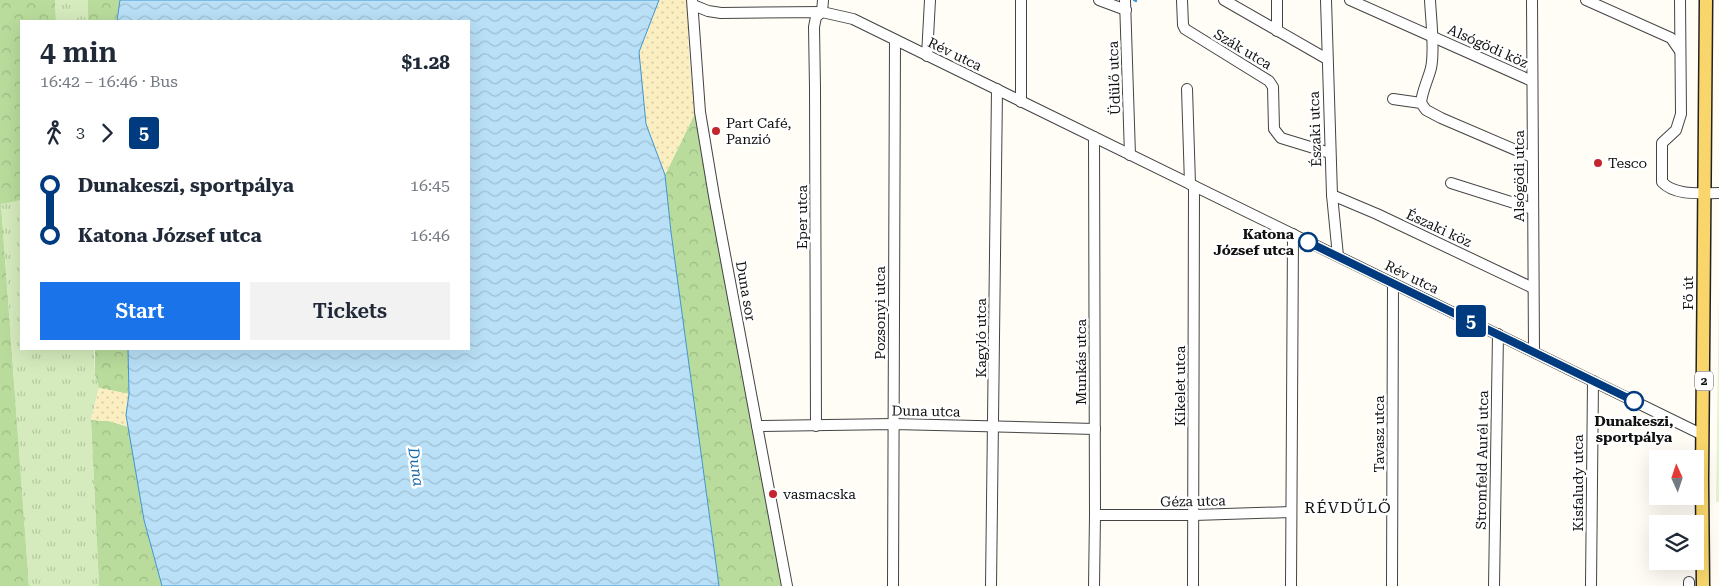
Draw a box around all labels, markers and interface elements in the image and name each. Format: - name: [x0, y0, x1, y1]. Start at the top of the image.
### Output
- street label: Alsógödi köz: [1445, 21, 1531, 71]
- street label: Szák utca: [1211, 26, 1275, 73]
- street label: Rév utca: [925, 34, 985, 74]
- text: 4 min: [40, 36, 117, 69]
- street label: Üdülő utca: [1105, 40, 1123, 115]
- text: $1.28: [401, 51, 450, 74]
- text: 16:42 – 16:46 · Bus: [40, 72, 178, 91]
- street label: Északi utca: [1306, 90, 1324, 167]
- place label: Part Café, Panzió: [726, 115, 791, 147]
- icon: walk: [40, 119, 68, 147]
- icon: forward: [93, 119, 121, 147]
- text: 5: [139, 122, 149, 143]
- text: 3: [76, 123, 85, 142]
- marker: Part Café, Panzió: [710, 125, 722, 137]
- street label: Alsógödi utca: [1511, 130, 1527, 222]
- place label: Tesco: [1608, 155, 1647, 171]
- marker: Tesco: [1592, 157, 1604, 169]
- text: Dunakeszi, sportpálya: [78, 174, 294, 197]
- text: 16:45: [410, 176, 450, 195]
- street label: Eper utca: [794, 184, 810, 249]
- street label: Északi köz: [1404, 206, 1475, 250]
- text: Katona József utca: [78, 224, 262, 247]
- text: 16:46: [410, 226, 450, 245]
- place label: Katona József utca: [1214, 226, 1295, 258]
- marker: Katona József utca: [1298, 232, 1318, 252]
- street label: Rév utca: [1382, 257, 1442, 297]
- street label: Duna sor: [733, 260, 759, 322]
- street label: Pozsonyi utca: [872, 266, 888, 360]
- street label: Fő út: [1680, 276, 1696, 310]
- button: Start: [40, 282, 240, 340]
- button: Tickets: [250, 282, 450, 340]
- street label: Kagyló utca: [973, 298, 989, 378]
- line badge: 5: [1455, 305, 1487, 337]
- text: 5: [1466, 310, 1476, 331]
- street label: Munkás utca: [1073, 318, 1089, 405]
- street label: Kikelet utca: [1172, 345, 1188, 426]
- road number: 2: [1695, 372, 1713, 391]
- street label: Stromfeld Aurél utca: [1473, 390, 1491, 530]
- marker: Dunakeszi, sportpálya: [1624, 391, 1644, 411]
- street label: Tavasz utca: [1371, 395, 1387, 472]
- street label: Duna utca: [891, 402, 961, 420]
- place label: Dunakeszi, sportpálya: [1594, 413, 1674, 445]
- street label: Kisfaludy utca: [1570, 434, 1586, 532]
- water label: Duna: [404, 445, 428, 488]
- north arrow: [1649, 450, 1704, 505]
- map controls: [1649, 450, 1704, 570]
- place label: vasmacska: [783, 486, 856, 502]
- marker: vasmacska: [767, 488, 779, 500]
- street label: Géza utca: [1160, 492, 1226, 510]
- district label: RÉVDŰLŐ: [1304, 498, 1392, 517]
- button: layers: [1649, 515, 1704, 570]

